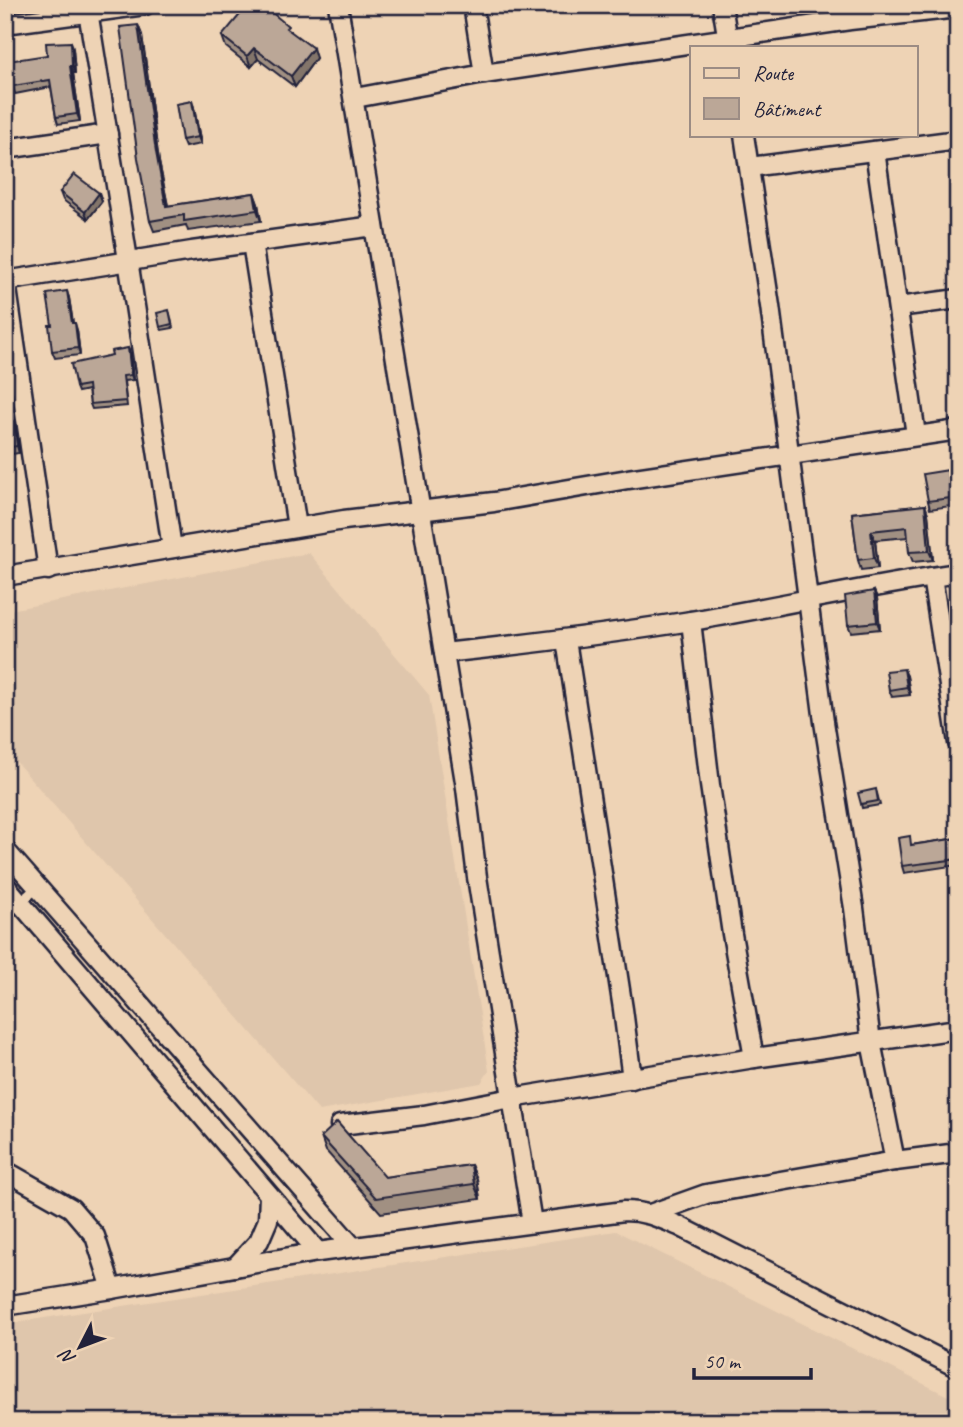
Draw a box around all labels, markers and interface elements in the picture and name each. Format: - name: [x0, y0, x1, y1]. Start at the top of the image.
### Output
- legend: [690, 46, 918, 136]
- text: Route: [753, 60, 794, 86]
- text: Bâtiment: [753, 96, 822, 122]
- north arrow: [46, 1312, 116, 1382]
- scale bar: [694, 1336, 811, 1380]
- text: N: [53, 1343, 81, 1370]
- text: 50 m: [704, 1348, 742, 1374]

